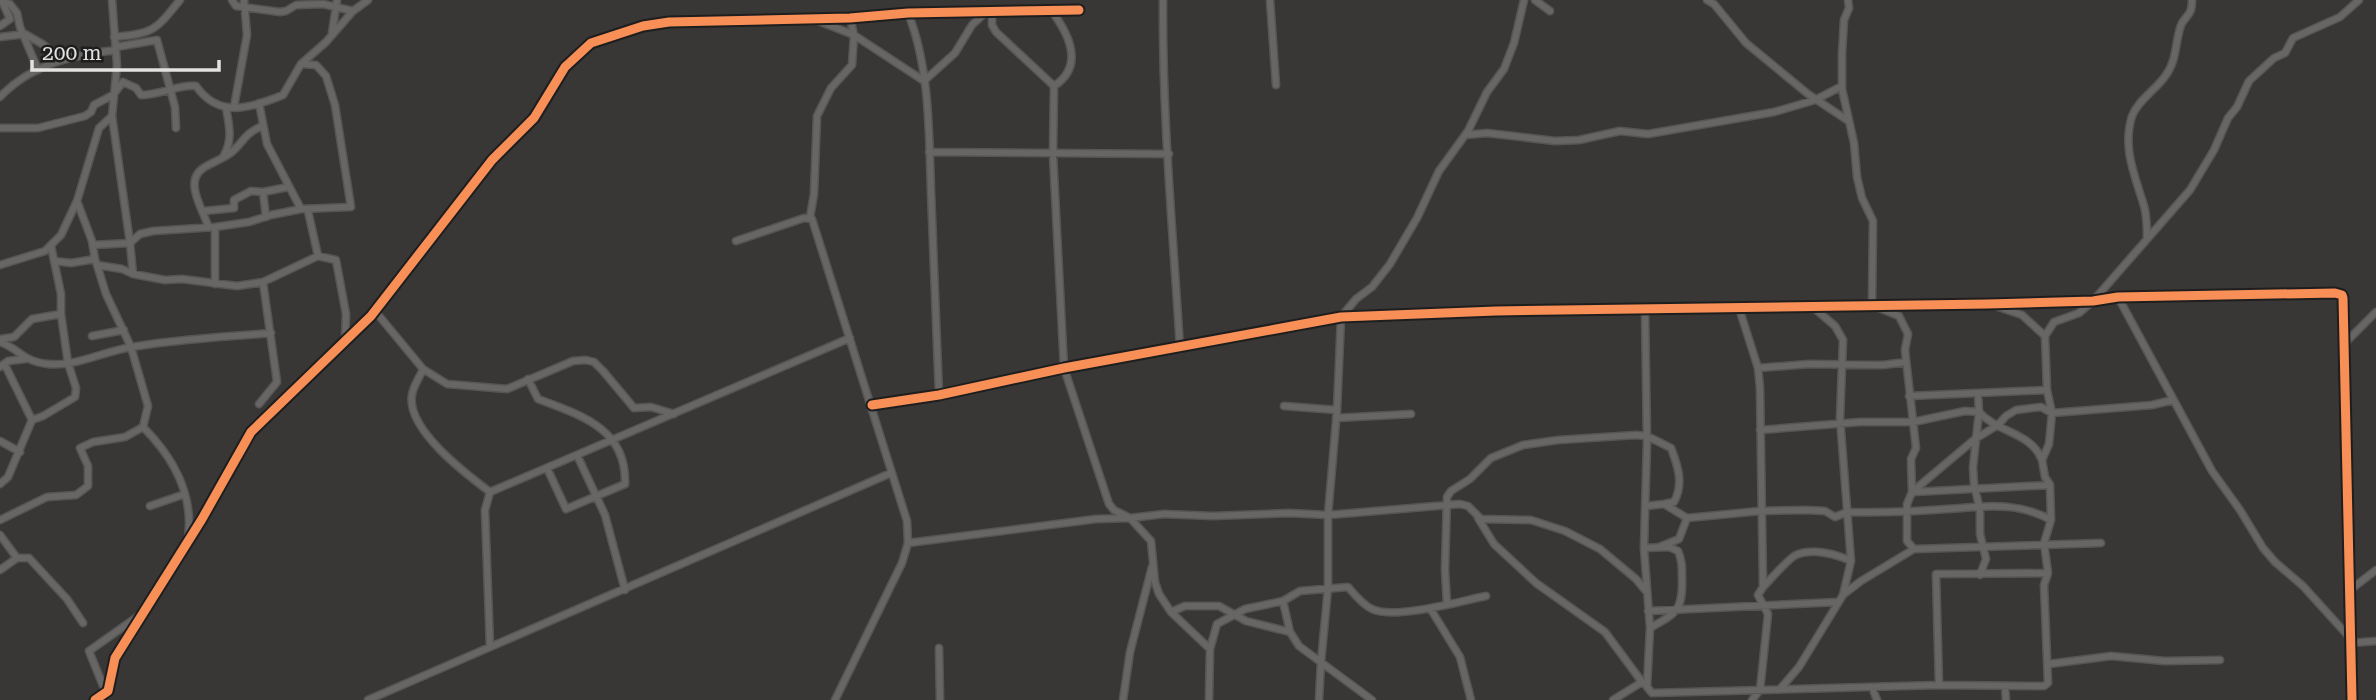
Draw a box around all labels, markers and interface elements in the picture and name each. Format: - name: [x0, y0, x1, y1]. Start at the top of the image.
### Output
- scale bar: [32, 28, 219, 72]
- text: 200 m: [42, 41, 102, 65]

